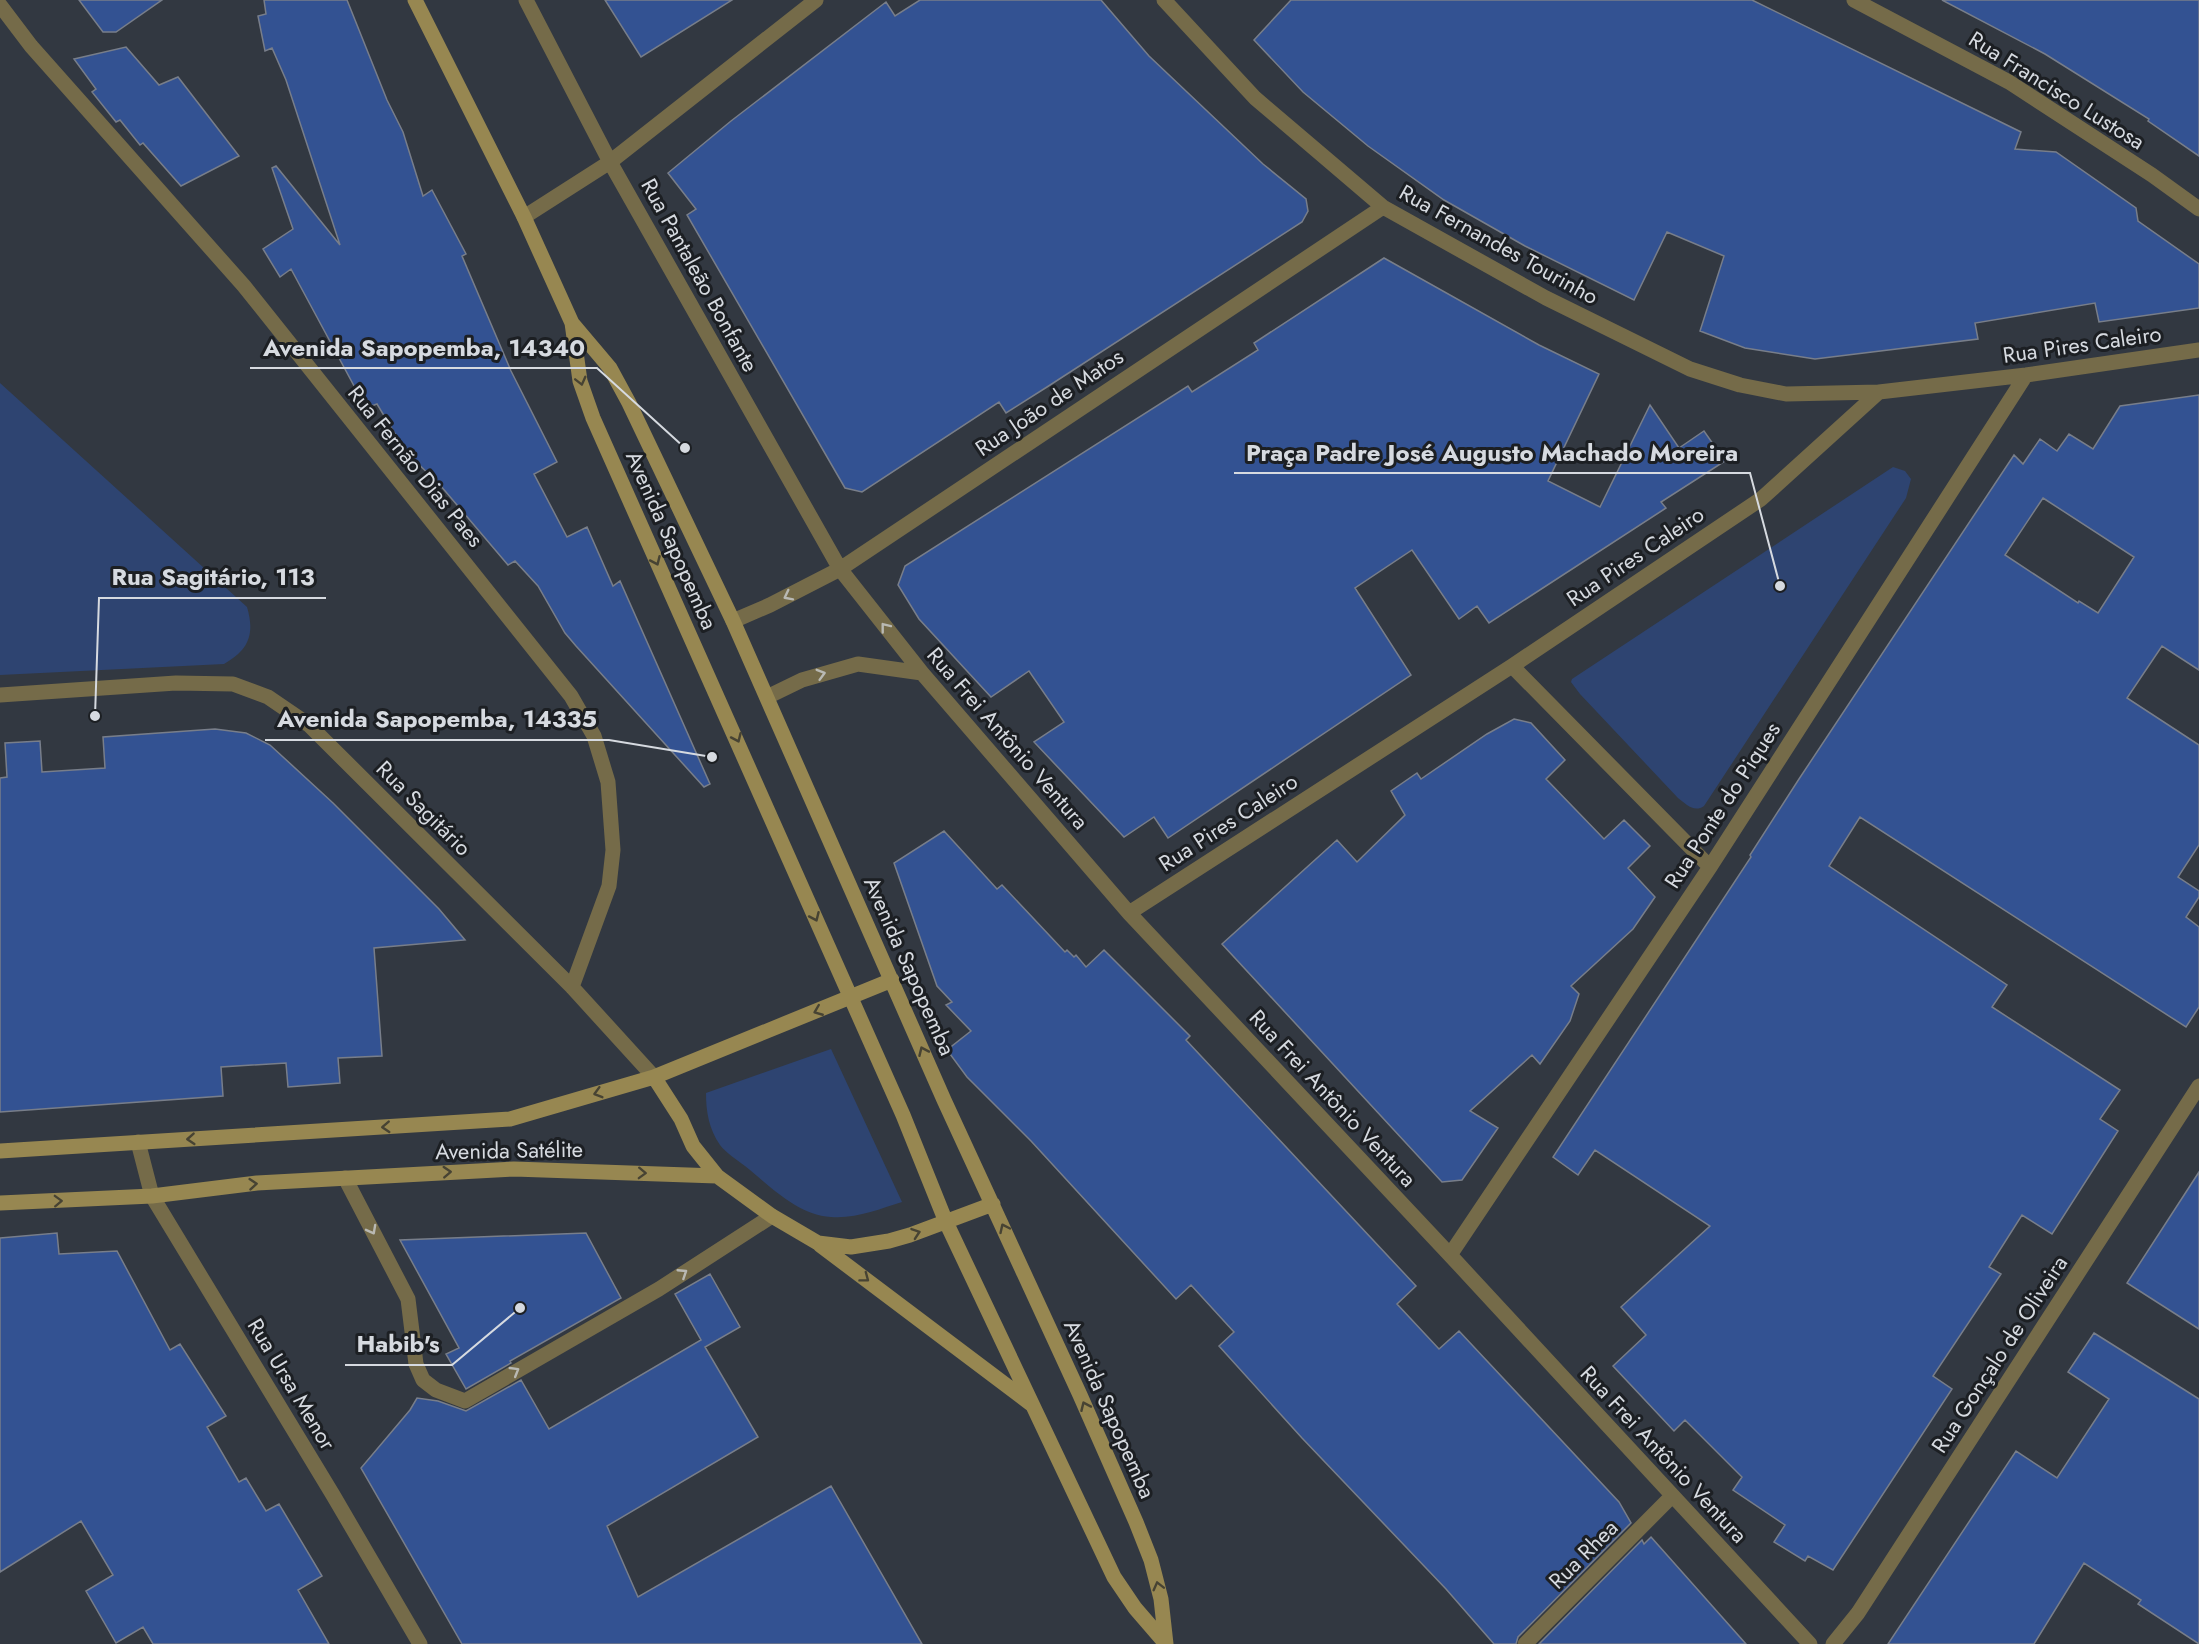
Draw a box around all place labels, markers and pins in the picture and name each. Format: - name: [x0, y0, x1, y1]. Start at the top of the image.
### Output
- callout: Avenida Sapopemba, 14340: [250, 326, 597, 368]
- callout: Praça Padre José Augusto Machado Moreira: [1234, 431, 1750, 473]
- callout: Rua Sagitário, 113: [99, 556, 326, 598]
- callout: Avenida Sapopemba, 14335: [265, 698, 609, 740]
- callout: Habib's: [345, 1323, 452, 1365]

